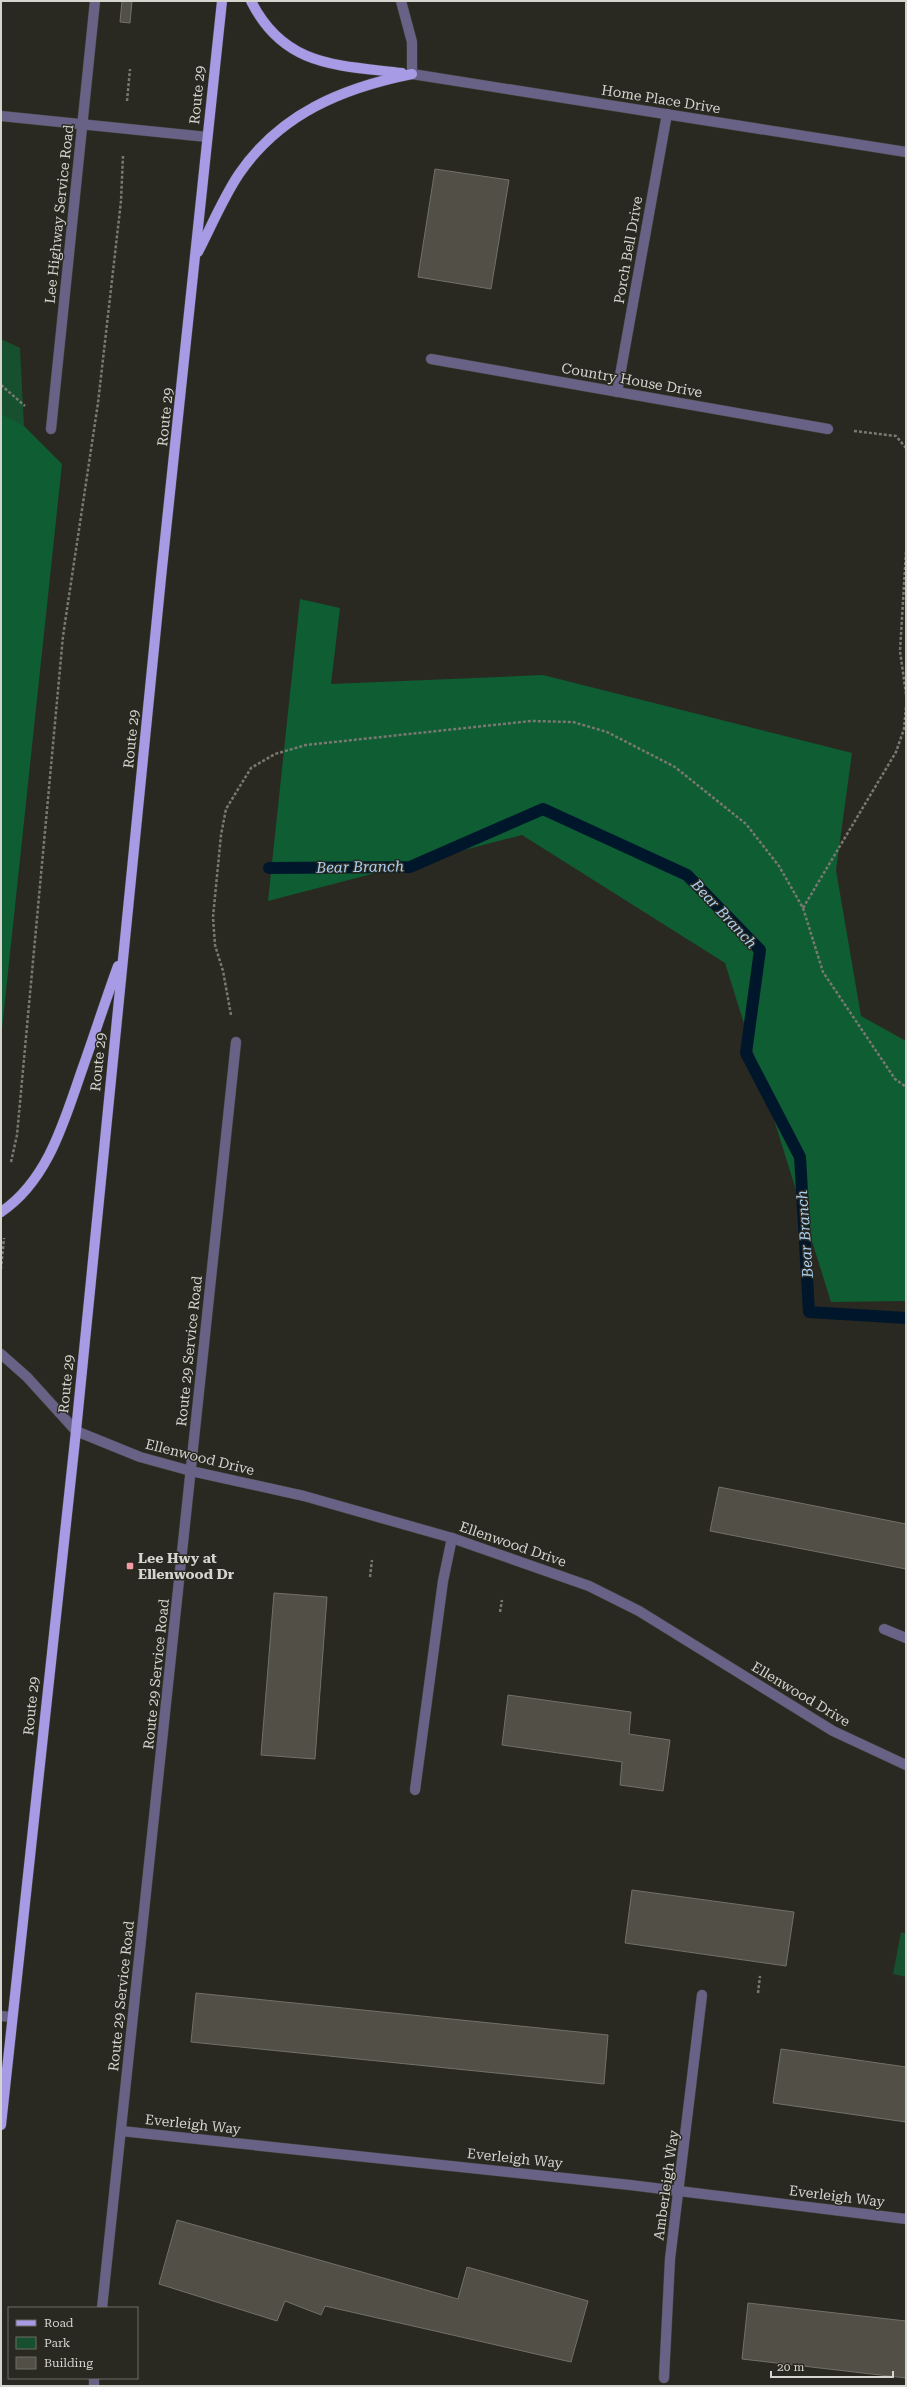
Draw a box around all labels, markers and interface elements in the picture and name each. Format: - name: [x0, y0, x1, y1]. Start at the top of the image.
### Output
- street label: Route 29: [186, 65, 208, 125]
- street label: Home Place Drive: [600, 82, 722, 116]
- street label: Lee Highway Service Road: [42, 124, 76, 304]
- street label: Porch Bell Drive: [611, 195, 645, 305]
- street label: Country House Drive: [560, 360, 704, 400]
- street label: Route 29: [154, 387, 176, 447]
- street label: Route 29: [120, 709, 142, 769]
- water label: Bear Branch: [315, 857, 404, 877]
- water label: Bear Branch: [687, 875, 761, 952]
- street label: Route 29: [87, 1032, 109, 1092]
- water label: Bear Branch: [793, 1190, 817, 1279]
- street label: Route 29 Service Road: [173, 1275, 205, 1427]
- street label: Route 29: [55, 1354, 77, 1414]
- street label: Ellenwood Drive: [144, 1436, 256, 1478]
- street label: Ellenwood Drive: [458, 1518, 569, 1570]
- place label: Lee Hwy at Ellenwood Dr: [138, 1550, 235, 1582]
- marker: Lee Hwy at Ellenwood Dr: [125, 1561, 135, 1571]
- street label: Route 29 Service Road: [140, 1598, 172, 1750]
- street label: Ellenwood Drive: [749, 1658, 853, 1730]
- street label: Route 29: [20, 1676, 42, 1736]
- street label: Route 29 Service Road: [105, 1920, 137, 2072]
- street label: Everleigh Way: [144, 2111, 242, 2137]
- street label: Amberleigh Way: [650, 2128, 682, 2241]
- street label: Everleigh Way: [466, 2145, 564, 2171]
- street label: Everleigh Way: [788, 2182, 886, 2210]
- legend: [8, 2307, 138, 2379]
- text: Road: [44, 2316, 74, 2330]
- text: Park: [44, 2336, 71, 2350]
- scale bar: [771, 2353, 893, 2379]
- text: Building: [44, 2356, 93, 2370]
- text: 20 m: [777, 2360, 804, 2374]

